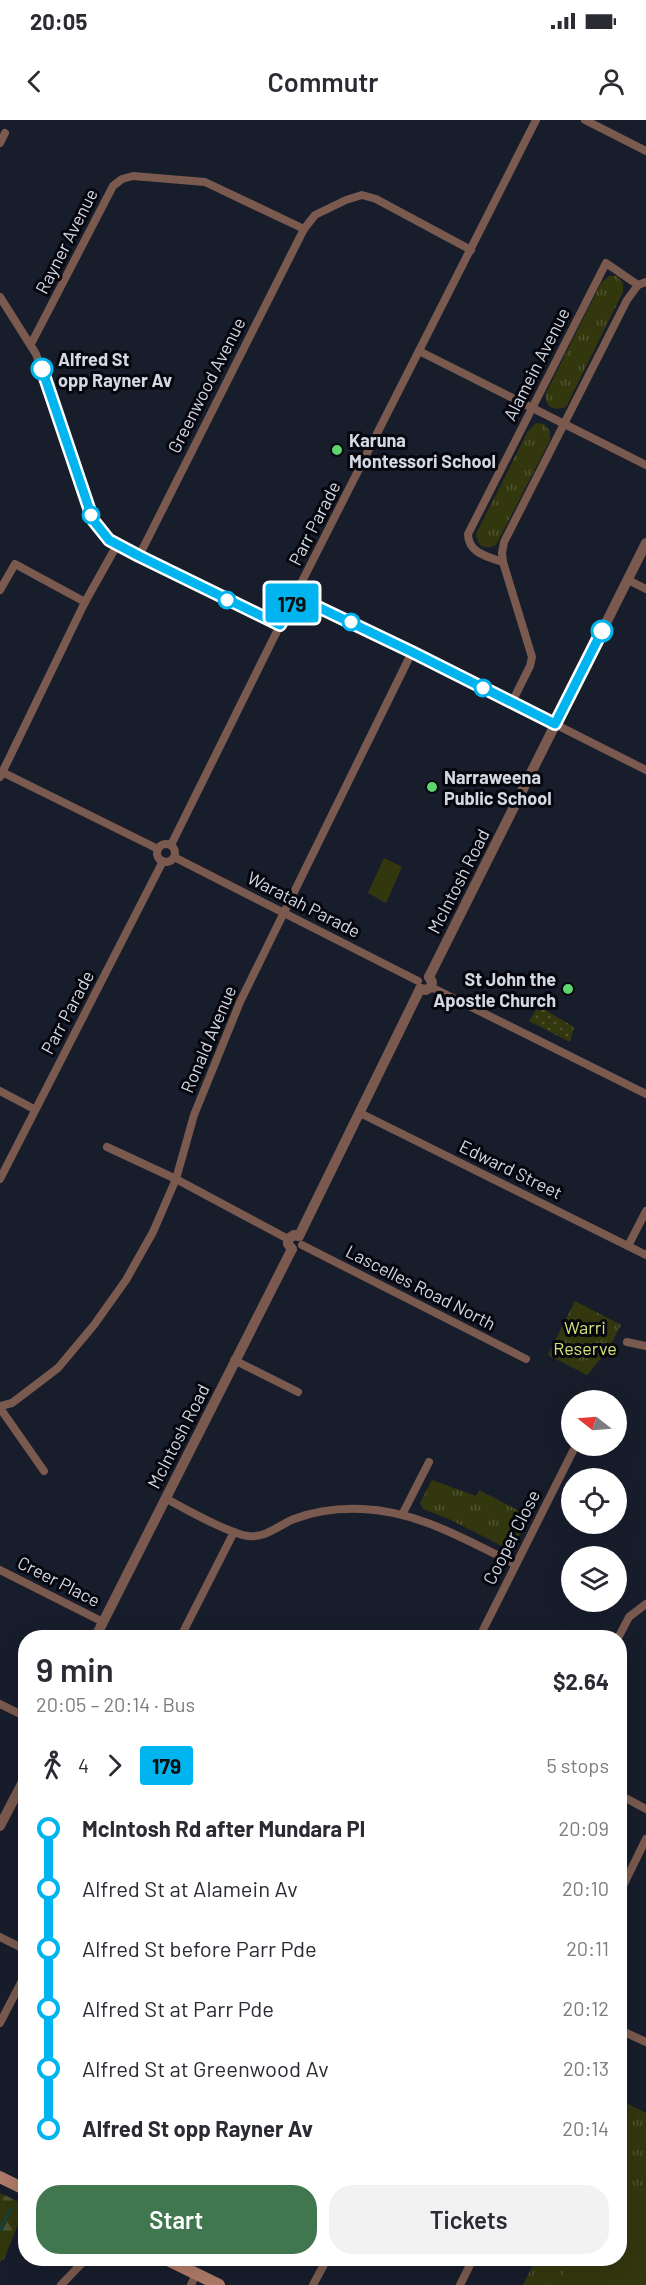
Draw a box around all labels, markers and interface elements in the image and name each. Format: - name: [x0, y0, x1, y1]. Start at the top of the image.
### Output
- text: 20:05: [30, 8, 87, 34]
- icon: back: [18, 65, 51, 98]
- text: Commutr: [267, 65, 379, 97]
- icon: person: [595, 65, 628, 98]
- street label: Rayner Avenue: [30, 185, 102, 297]
- street label: Alamein Avenue: [498, 304, 574, 424]
- street label: Greenwood Avenue: [162, 314, 250, 456]
- place label: Alfred St opp Rayner Av: [58, 348, 172, 391]
- marker: Alfred St opp Rayner Av: [31, 358, 53, 380]
- place label: Karuna Montessori School: [349, 429, 496, 472]
- marker: Karuna Montessori School: [330, 443, 344, 457]
- street label: Parr Parade: [283, 477, 345, 569]
- unlabelled marker: [82, 506, 100, 524]
- line badge: 179: [258, 584, 326, 622]
- unlabelled marker: [218, 591, 236, 609]
- text: 179: [277, 591, 307, 616]
- unlabelled marker: [342, 613, 360, 631]
- unlabelled marker: [591, 620, 613, 642]
- unlabelled marker: [474, 679, 492, 697]
- place label: Narraweena Public School: [444, 766, 552, 809]
- marker: Narraweena Public School: [425, 780, 439, 794]
- street label: McIntosh Road: [422, 825, 494, 937]
- street label: Waratah Parade: [244, 866, 364, 942]
- street label: Parr Parade: [36, 966, 98, 1058]
- place label: St John the Apostle Church: [433, 968, 556, 1011]
- street label: Ronald Avenue: [176, 982, 240, 1096]
- marker: St John the Apostle Church: [561, 982, 575, 996]
- street label: Edward Street: [456, 1135, 566, 1203]
- street label: Lascelles Road North: [342, 1240, 500, 1334]
- park label: Warri Reserve: [553, 1316, 617, 1359]
- street label: McIntosh Road: [142, 1380, 214, 1492]
- north arrow: [561, 1390, 627, 1456]
- map controls: [561, 1390, 627, 1612]
- button: locate: [561, 1468, 627, 1534]
- street label: Cooper Close: [478, 1486, 544, 1588]
- button: layers: [561, 1546, 627, 1612]
- street label: Creer Place: [14, 1551, 104, 1611]
- text: 9 min: [36, 1649, 114, 1689]
- text: $2.64: [553, 1668, 609, 1694]
- text: 20:05 – 20:14 · Bus: [36, 1692, 195, 1716]
- icon: walk: [36, 1749, 69, 1782]
- icon: forward: [98, 1749, 131, 1782]
- text: 4: [78, 1753, 89, 1777]
- text: 179: [152, 1753, 181, 1778]
- text: 5 stops: [547, 1753, 609, 1777]
- text: McIntosh Rd after Mundara Pl: [82, 1815, 365, 1841]
- text: 20:09: [558, 1816, 609, 1840]
- text: Alfred St at Alamein Av: [82, 1875, 298, 1901]
- text: 20:10: [562, 1876, 609, 1900]
- text: Alfred St before Parr Pde: [82, 1935, 317, 1961]
- text: 20:11: [566, 1936, 609, 1960]
- text: Alfred St at Parr Pde: [82, 1995, 274, 2021]
- text: 20:12: [562, 1996, 609, 2020]
- text: Alfred St at Greenwood Av: [82, 2055, 329, 2081]
- text: 20:13: [563, 2056, 609, 2080]
- text: Alfred St opp Rayner Av: [82, 2115, 313, 2141]
- text: 20:14: [562, 2116, 609, 2140]
- button: Start: [36, 2185, 317, 2254]
- button: Tickets: [329, 2185, 609, 2254]

